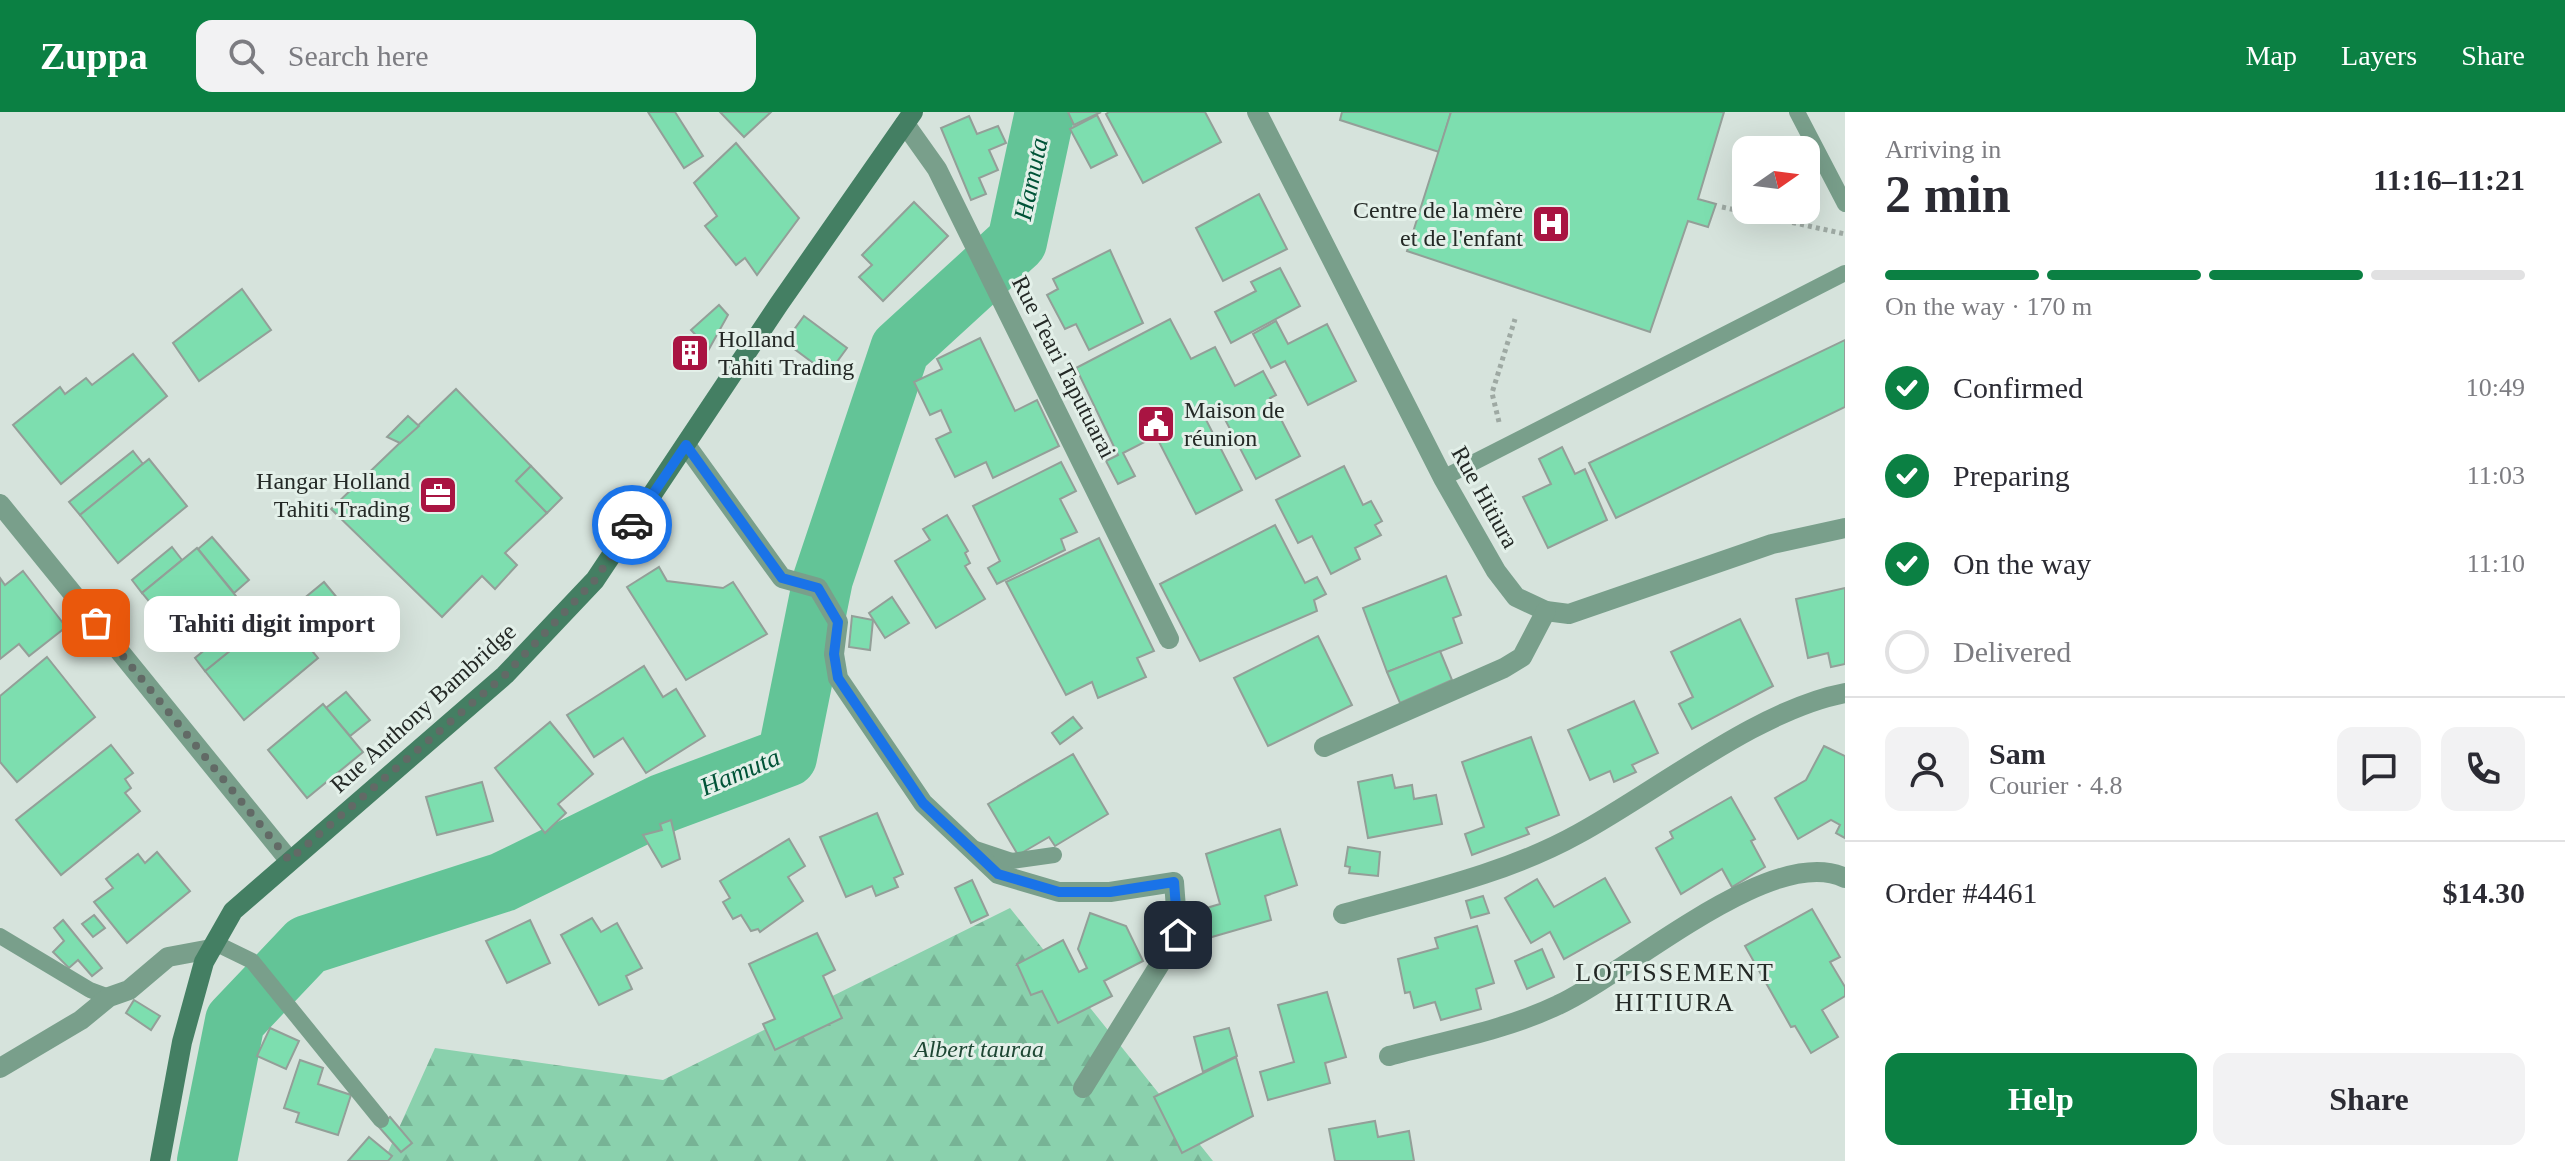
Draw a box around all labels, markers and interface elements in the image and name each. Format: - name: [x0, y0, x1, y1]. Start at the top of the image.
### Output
- search box: [196, 20, 756, 92]
- icon: search: [224, 34, 268, 78]
- text: Zuppa: [40, 35, 148, 77]
- text: Search here: [288, 39, 429, 72]
- text: Map: [2246, 40, 2297, 71]
- text: Layers: [2341, 40, 2417, 71]
- text: Share: [2461, 40, 2525, 71]
- water label: Hamuta: [1008, 135, 1054, 224]
- text: Arriving in: [1885, 135, 2001, 164]
- north arrow: [1732, 136, 1820, 224]
- map controls: [1732, 136, 1820, 224]
- text: 11:16–11:21: [2373, 163, 2525, 196]
- text: 2 min: [1885, 166, 2011, 223]
- place label: Centre de la mère et de l'enfant: [1353, 197, 1523, 251]
- hospital icon: Centre de la mère et de l'enfant: [1530, 203, 1572, 245]
- street label: Rue Teari Taputuarai: [1007, 272, 1121, 463]
- text: On the way · 170 m: [1885, 292, 2092, 321]
- place label: Holland Tahiti Trading: [718, 326, 854, 380]
- building icon: Holland Tahiti Trading: [669, 332, 711, 374]
- icon: check: [1885, 366, 1929, 410]
- text: Confirmed: [1953, 371, 2083, 404]
- text: 10:49: [2466, 373, 2525, 402]
- place label: Maison de réunion: [1184, 397, 1285, 451]
- public building icon: Maison de réunion: [1135, 403, 1177, 445]
- street label: Rue Hitiura: [1446, 441, 1524, 553]
- icon: check: [1885, 454, 1929, 498]
- text: Preparing: [1953, 459, 2070, 492]
- text: 11:03: [2467, 461, 2525, 490]
- place label: Hangar Holland Tahiti Trading: [256, 468, 410, 522]
- office icon: Hangar Holland Tahiti Trading: [417, 474, 459, 516]
- courier: [592, 485, 672, 565]
- icon: car: [610, 503, 654, 547]
- icon: check: [1885, 542, 1929, 586]
- text: On the way: [1953, 547, 2091, 580]
- text: 11:10: [2467, 549, 2525, 578]
- pin: [62, 589, 130, 657]
- callout: Tahiti digit import: [144, 595, 400, 651]
- icon: bag: [74, 601, 118, 645]
- text: Tahiti digit import: [169, 609, 375, 638]
- street label: Rue Anthony Bambridge: [325, 618, 521, 798]
- text: Delivered: [1953, 635, 2071, 668]
- button: person: [1885, 727, 1969, 811]
- button: chat: [2337, 727, 2421, 811]
- button: phone: [2441, 727, 2525, 811]
- text: Sam: [1989, 737, 2046, 770]
- water label: Hamuta: [695, 742, 784, 802]
- text: Courier · 4.8: [1989, 771, 2123, 800]
- text: Order #4461: [1885, 876, 2037, 909]
- text: $14.30: [2443, 876, 2525, 909]
- pin: [1144, 901, 1212, 969]
- icon: home: [1156, 913, 1200, 957]
- district label: LOTISSEMENT HITIURA: [1575, 958, 1775, 1017]
- park label: Albert tauraa: [912, 1036, 1044, 1062]
- button: Help: [1885, 1053, 2197, 1145]
- button: Share: [2213, 1053, 2525, 1145]

